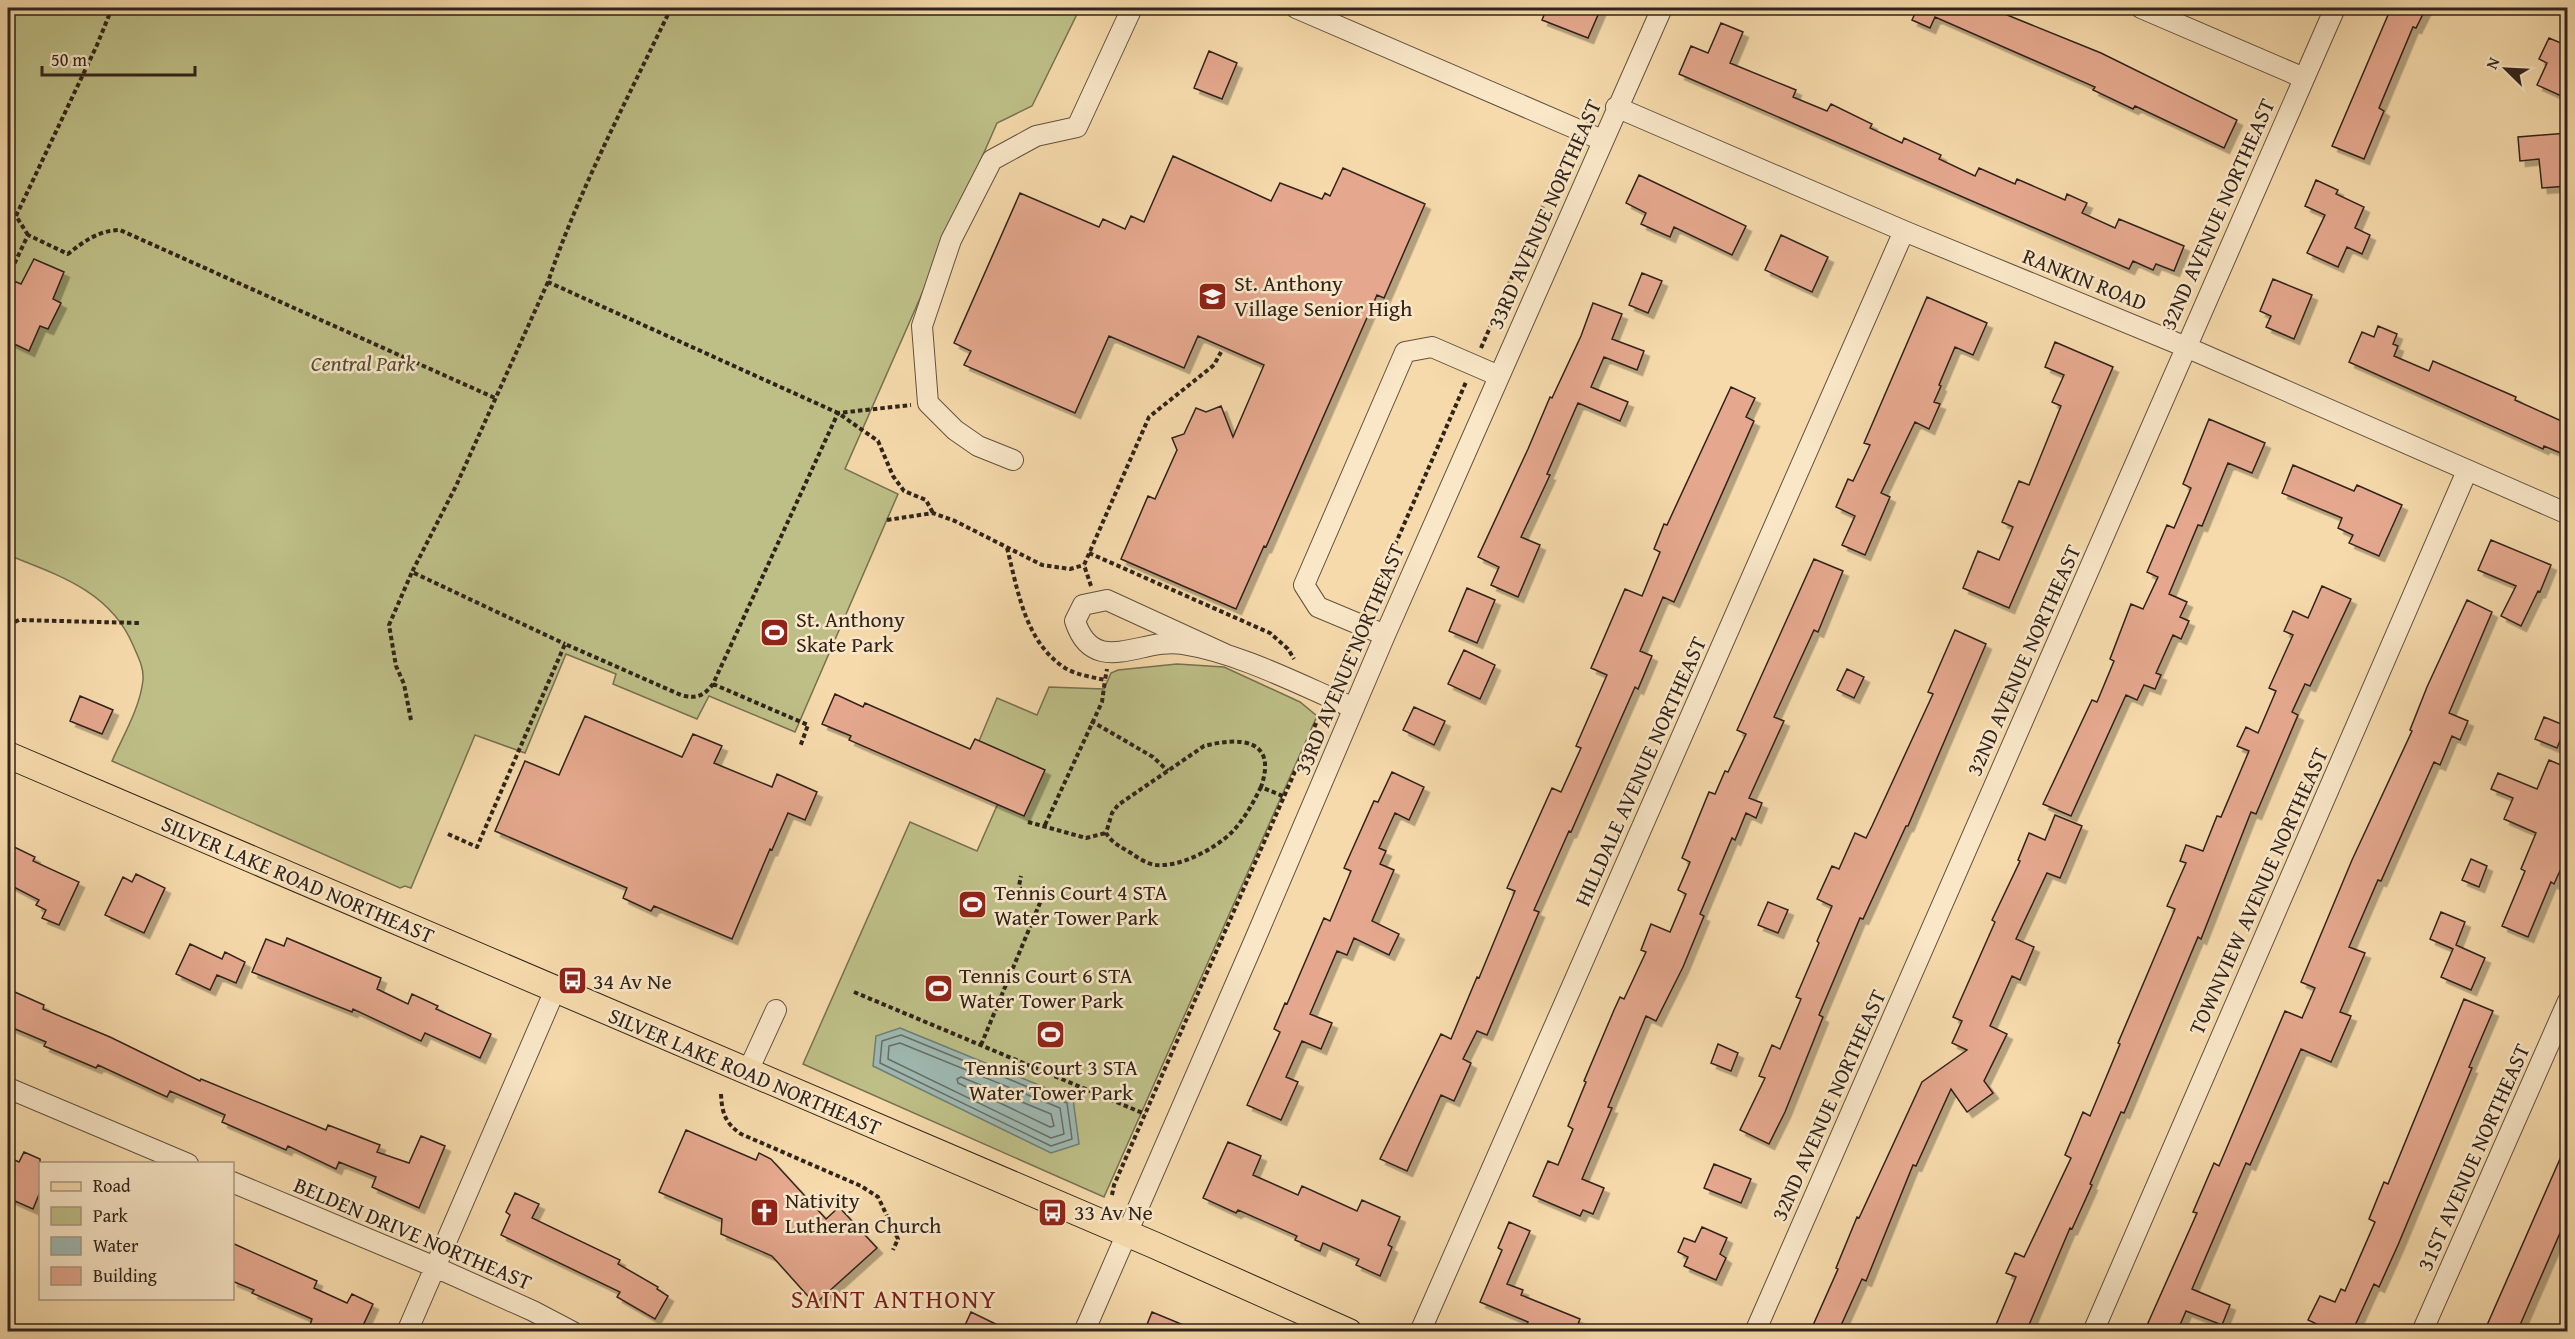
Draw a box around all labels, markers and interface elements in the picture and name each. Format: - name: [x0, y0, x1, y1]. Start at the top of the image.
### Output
- scale bar: [42, 39, 195, 77]
- north arrow: [2476, 39, 2536, 99]
- text: 50 m: [51, 46, 87, 73]
- text: N: [2479, 53, 2506, 73]
- street label: 32ND AVENUE NORTHEAST: [2151, 93, 2283, 335]
- street label: 33RD AVENUE NORTHEAST: [1479, 94, 1609, 334]
- street label: RANKIN ROAD: [2018, 240, 2152, 318]
- place label: St. Anthony Village Senior High: [1234, 267, 1413, 324]
- school or university icon: St. Anthony Village Senior High: [1197, 280, 1229, 312]
- park label: Central Park: [311, 347, 416, 379]
- street label: 33RD AVENUE NORTHEAST: [1286, 538, 1412, 780]
- street label: 32ND AVENUE NORTHEAST: [1957, 539, 2089, 781]
- place label: St. Anthony Skate Park: [796, 603, 905, 660]
- sports icon: St. Anthony Skate Park: [759, 616, 791, 648]
- street label: HILLDALE AVENUE NORTHEAST: [1566, 631, 1714, 911]
- street label: TOWNVIEW AVENUE NORTHEAST: [2180, 742, 2336, 1040]
- street label: SILVER LAKE ROAD NORTHEAST: [157, 807, 439, 951]
- place label: Tennis Court 4 STA Water Tower Park: [994, 876, 1168, 933]
- sports icon: Tennis Court 4 STA Water Tower Park: [957, 889, 989, 921]
- place label: Tennis Court 6 STA Water Tower Park: [959, 959, 1133, 1016]
- bus stop icon: 34 Av Ne: [556, 965, 588, 997]
- place label: 34 Av Ne: [593, 965, 672, 997]
- sports icon: Tennis Court 6 STA Water Tower Park: [922, 972, 954, 1004]
- street label: 32ND AVENUE NORTHEAST: [1762, 984, 1894, 1226]
- street label: SILVER LAKE ROAD NORTHEAST: [604, 999, 886, 1143]
- sports icon: Tennis Court 3 STA Water Tower Park: [1035, 1019, 1067, 1051]
- street label: 31ST AVENUE NORTHEAST: [2408, 1038, 2538, 1276]
- place label: Tennis Court 3 STA Water Tower Park: [964, 1051, 1138, 1108]
- legend: [39, 1162, 234, 1300]
- street label: BELDEN DRIVE NORTHEAST: [289, 1168, 537, 1298]
- text: Road: [93, 1172, 131, 1199]
- place label: Nativity Lutheran Church: [785, 1184, 942, 1241]
- bus stop icon: 33 Av Ne: [1037, 1196, 1069, 1228]
- place label: 33 Av Ne: [1074, 1196, 1153, 1228]
- church icon: Nativity Lutheran Church: [748, 1197, 780, 1229]
- text: Park: [93, 1202, 129, 1229]
- text: Water: [93, 1232, 139, 1259]
- text: Building: [93, 1262, 157, 1289]
- district label: SAINT ANTHONY: [791, 1279, 997, 1318]

